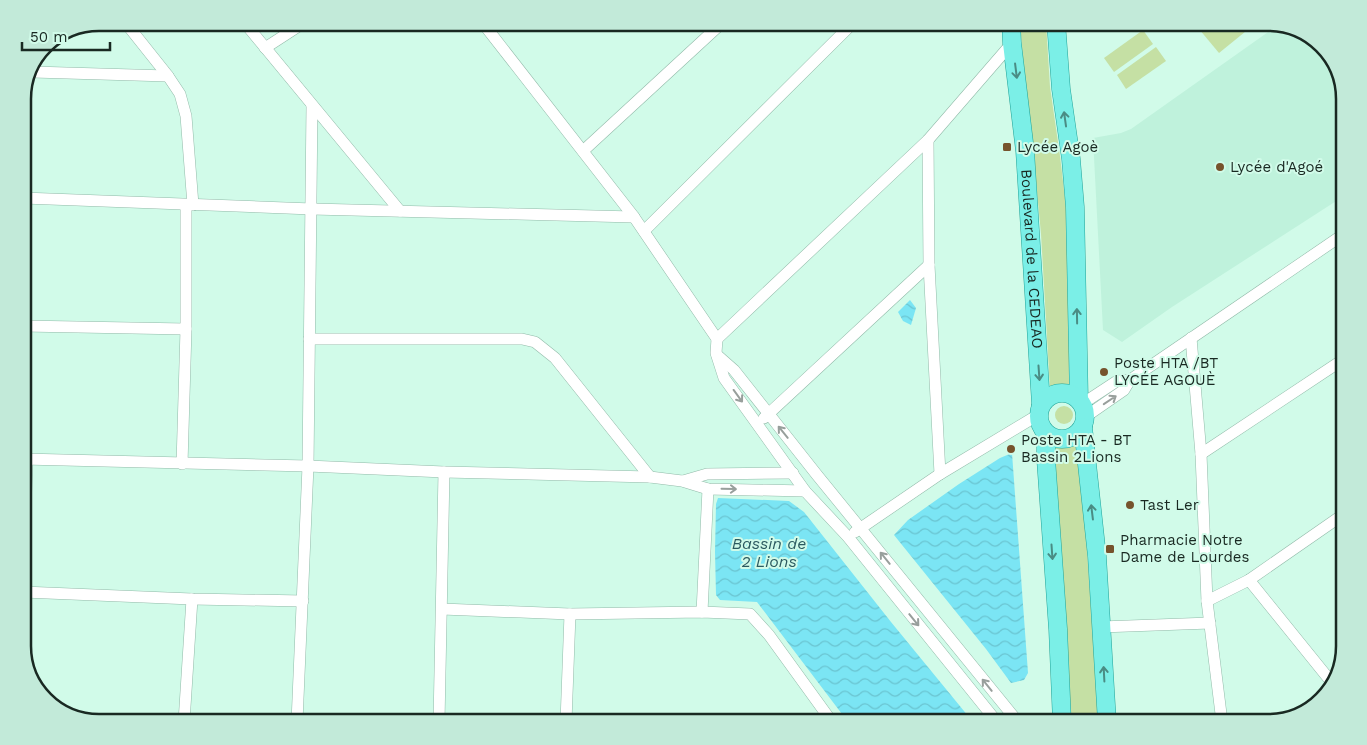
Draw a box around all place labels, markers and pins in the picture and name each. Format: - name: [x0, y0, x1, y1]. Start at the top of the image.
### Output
- place label: Lycée Agoè: [1017, 138, 1098, 156]
- marker: Lycée Agoè: [1001, 141, 1013, 153]
- place label: Lycée d'Agoé: [1230, 158, 1323, 176]
- marker: Lycée d'Agoé: [1214, 161, 1226, 173]
- place label: Poste HTA /BT LYCÉE AGOUÈ: [1114, 354, 1218, 389]
- marker: Poste HTA /BT LYCÉE AGOUÈ: [1098, 366, 1110, 378]
- place label: Poste HTA - BT Bassin 2Lions: [1021, 431, 1132, 466]
- marker: Poste HTA - BT Bassin 2Lions: [1005, 443, 1017, 455]
- place label: Tast Ler: [1140, 496, 1199, 514]
- marker: Tast Ler: [1124, 499, 1136, 511]
- place label: Pharmacie Notre Dame de Lourdes: [1120, 531, 1249, 566]
- marker: Pharmacie Notre Dame de Lourdes: [1104, 543, 1116, 555]

